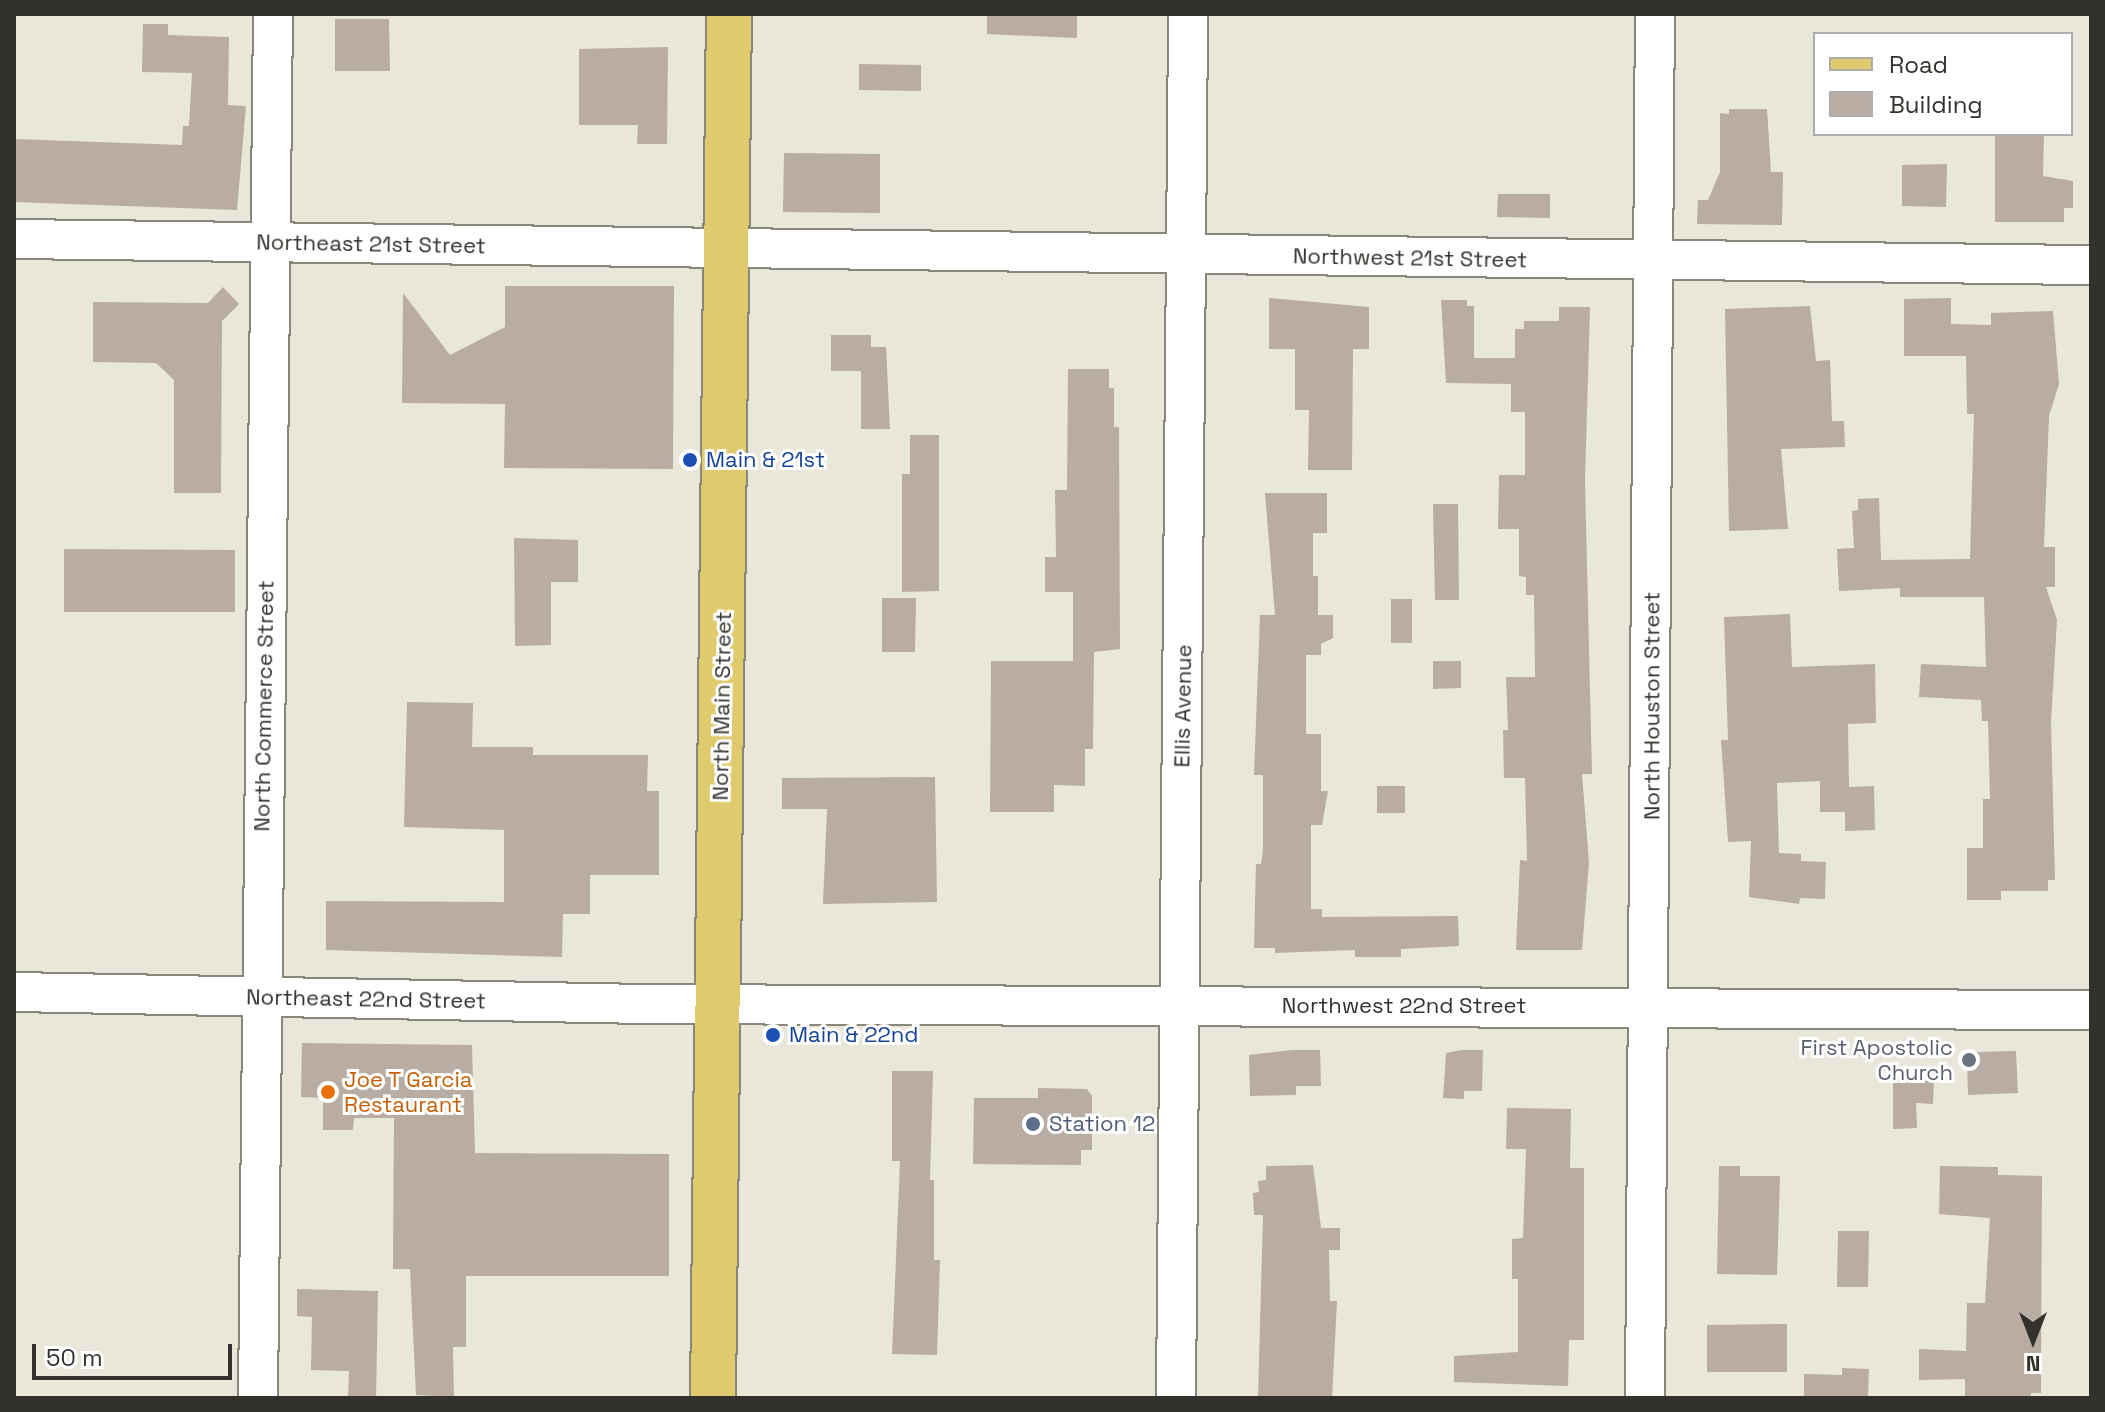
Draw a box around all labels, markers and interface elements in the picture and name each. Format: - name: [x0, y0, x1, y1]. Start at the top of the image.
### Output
- legend: [1813, 32, 2073, 136]
- text: Road: [1889, 49, 1948, 80]
- text: Building: [1889, 89, 1983, 120]
- street label: Northeast 21st Street: [256, 229, 486, 259]
- street label: Northwest 21st Street: [1293, 243, 1527, 273]
- place label: Main & 21st: [706, 447, 825, 473]
- marker: Main & 21st: [681, 451, 699, 469]
- street label: North Commerce Street: [249, 580, 279, 832]
- street label: North Houston Street: [1639, 592, 1665, 820]
- street label: North Main Street: [707, 611, 737, 801]
- street label: Ellis Avenue: [1169, 644, 1197, 768]
- street label: Northeast 22nd Street: [246, 984, 486, 1014]
- street label: Northwest 22nd Street: [1282, 993, 1526, 1019]
- place label: Main & 22nd: [789, 1022, 918, 1048]
- marker: Main & 22nd: [764, 1026, 782, 1044]
- place label: First Apostolic Church: [1800, 1034, 1953, 1086]
- marker: First Apostolic Church: [1960, 1051, 1978, 1069]
- place label: Joe T Garcia Restaurant: [344, 1066, 474, 1118]
- marker: Joe T Garcia Restaurant: [319, 1083, 337, 1101]
- place label: Station 12: [1049, 1111, 1155, 1137]
- marker: Station 12: [1024, 1115, 1042, 1133]
- north arrow: [1993, 1300, 2073, 1380]
- scale bar: [36, 1328, 236, 1378]
- text: 50 m: [46, 1342, 103, 1373]
- text: N: [2026, 1350, 2040, 1378]

